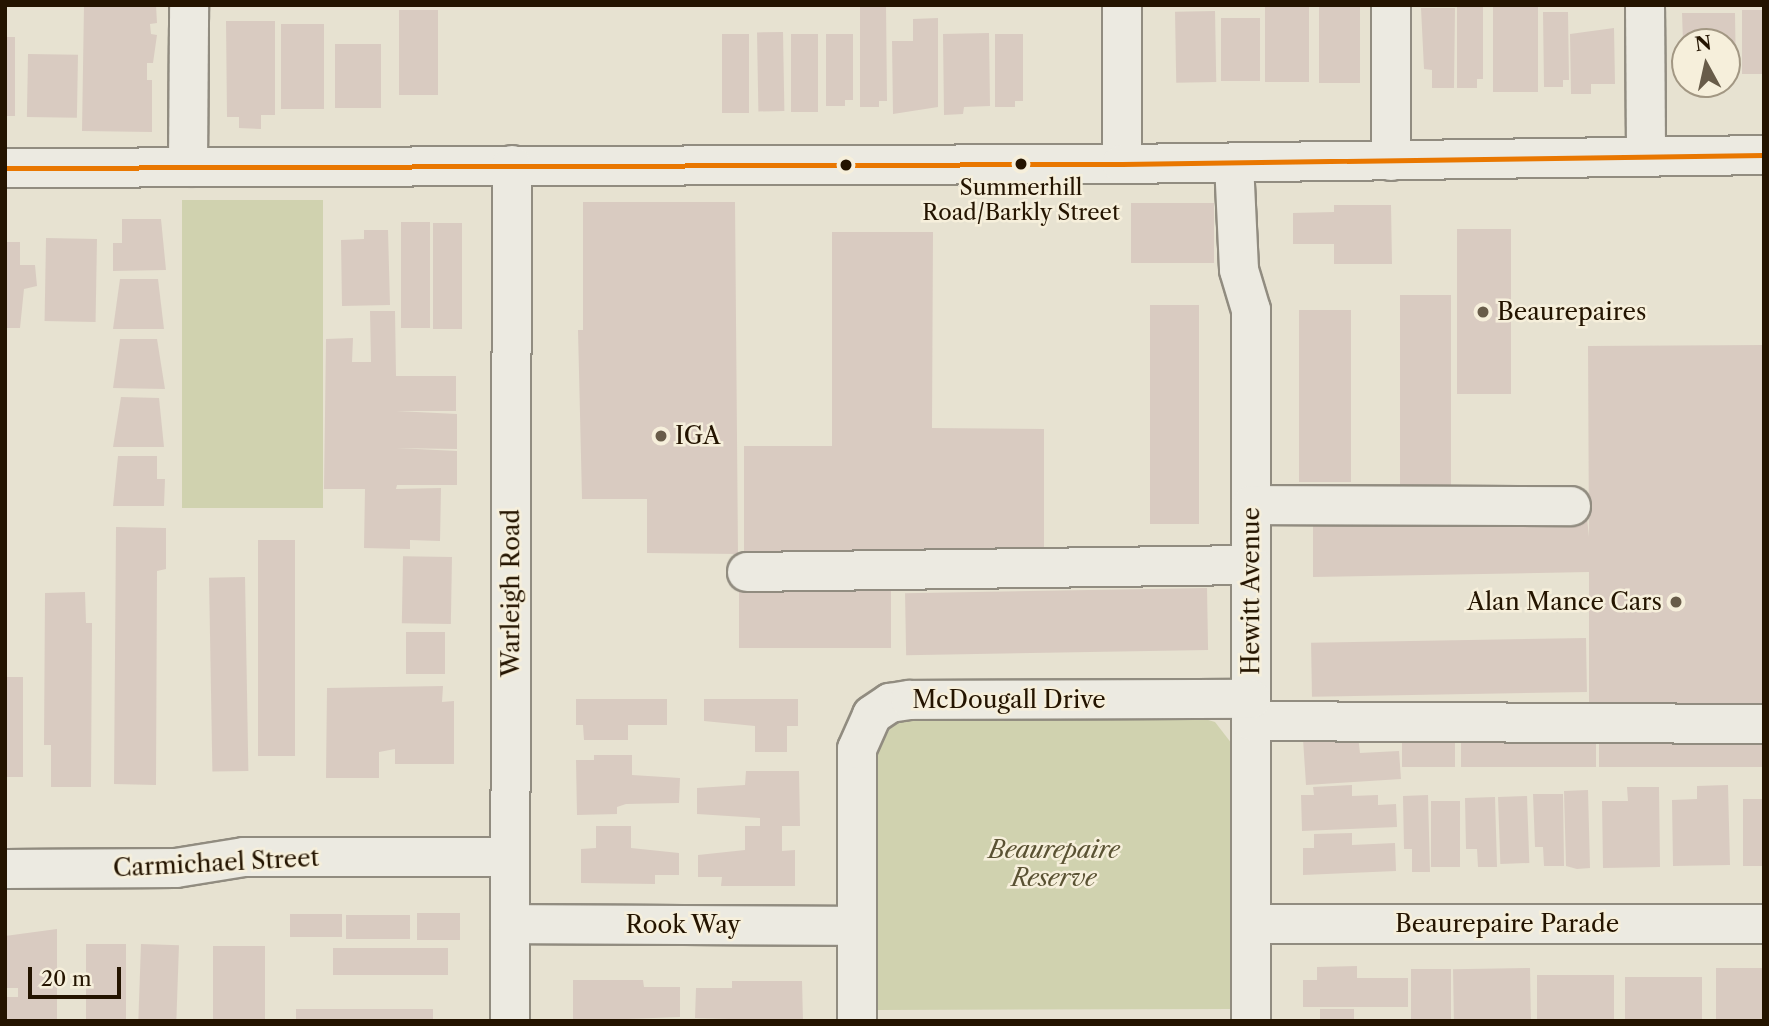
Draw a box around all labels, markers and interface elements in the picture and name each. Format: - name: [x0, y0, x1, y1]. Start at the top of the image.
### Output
- north arrow: [1671, 28, 1741, 98]
- text: N: [1694, 31, 1713, 56]
- marker: Summerhill Road/Barkly Street: [1014, 157, 1028, 171]
- unlabelled marker: [839, 158, 853, 172]
- place label: Summerhill Road/Barkly Street: [922, 174, 1120, 226]
- place label: Beaurepaires: [1497, 298, 1646, 326]
- marker: Beaurepaires: [1475, 304, 1491, 320]
- place label: IGA: [675, 422, 721, 450]
- marker: IGA: [653, 428, 669, 444]
- street label: Hewitt Avenue: [1237, 507, 1265, 675]
- street label: Warleigh Road: [497, 509, 525, 677]
- place label: Alan Mance Cars: [1467, 588, 1662, 616]
- marker: Alan Mance Cars: [1668, 594, 1684, 610]
- street label: McDougall Drive: [912, 686, 1106, 714]
- park label: Beaurepaire Reserve: [988, 836, 1120, 892]
- street label: Carmichael Street: [112, 843, 320, 883]
- street label: Beaurepaire Parade: [1395, 910, 1619, 938]
- street label: Rook Way: [625, 911, 741, 939]
- scale bar: [32, 953, 124, 997]
- text: 20 m: [41, 966, 92, 991]

